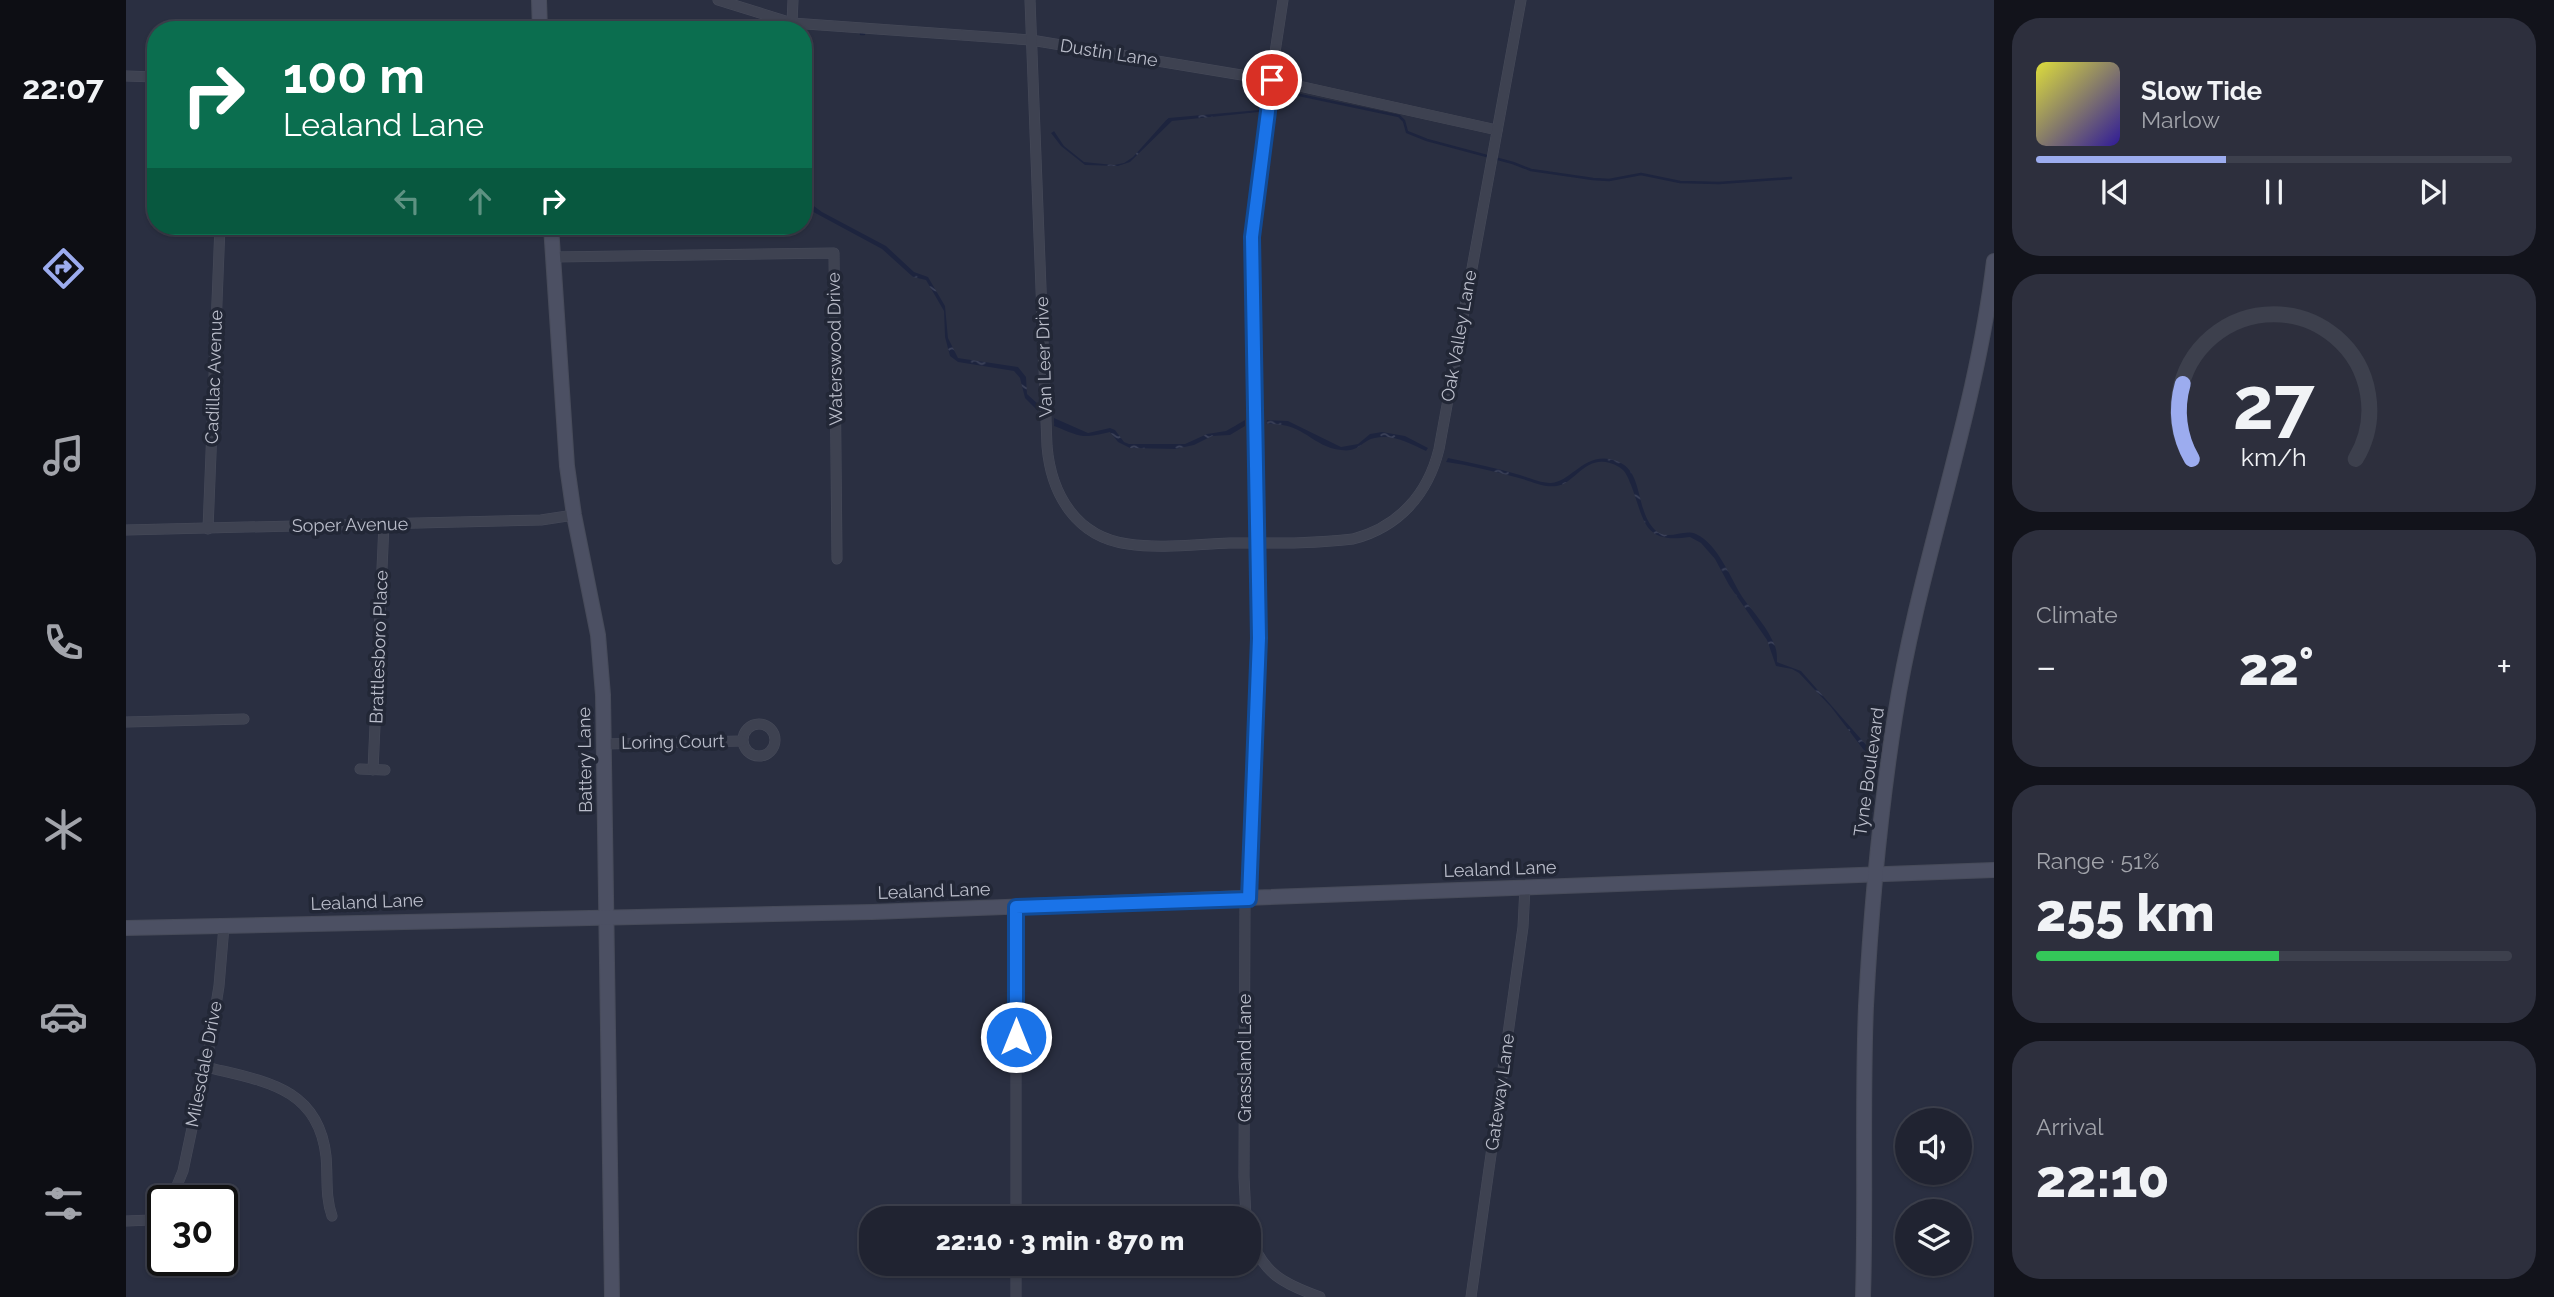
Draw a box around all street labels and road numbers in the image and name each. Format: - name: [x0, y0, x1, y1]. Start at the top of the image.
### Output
- street label: Dustin Lane: [1059, 34, 1160, 71]
- street label: Oak Valley Lane: [1437, 268, 1480, 403]
- street label: Waterswood Drive: [823, 272, 846, 426]
- street label: Van Leer Drive: [1031, 296, 1056, 418]
- street label: Cadillac Avenue: [201, 309, 226, 444]
- street label: Soper Avenue: [292, 513, 409, 536]
- street label: Brattlesboro Place: [365, 569, 392, 724]
- street label: Tyne Boulevard: [1849, 706, 1888, 838]
- street label: Battery Lane: [573, 707, 596, 813]
- street label: Loring Court: [621, 730, 725, 753]
- street label: Lealand Lane: [1443, 856, 1557, 881]
- street label: Lealand Lane: [877, 878, 991, 903]
- street label: Lealand Lane: [310, 889, 424, 914]
- street label: Grassland Lane: [1234, 993, 1255, 1122]
- street label: Milesdale Drive: [181, 999, 226, 1129]
- street label: Gateway Lane: [1481, 1032, 1518, 1152]

